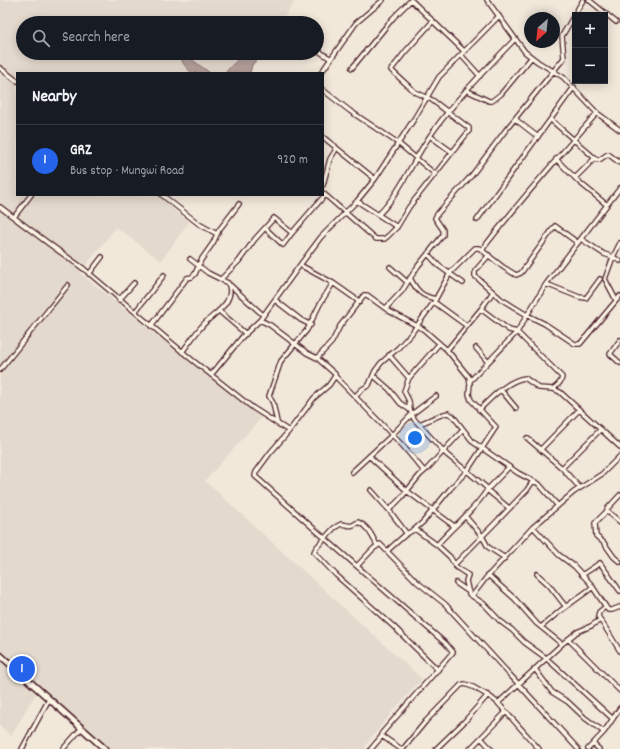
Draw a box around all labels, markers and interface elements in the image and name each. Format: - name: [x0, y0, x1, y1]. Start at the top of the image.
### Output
- north arrow: [524, 12, 560, 48]
- map controls: [572, 12, 608, 84]
- button: +: [572, 12, 608, 48]
- search box: [16, 16, 324, 60]
- icon: search: [30, 27, 52, 49]
- text: Search here: [62, 27, 130, 49]
- button: −: [572, 48, 608, 84]
- text: Nearby: [32, 86, 76, 110]
- text: GRZ: [70, 140, 92, 162]
- text: 1: [44, 151, 46, 170]
- text: 920 m: [277, 151, 308, 170]
- text: Bus stop · Mungwi Road: [70, 162, 184, 181]
- your location: [405, 428, 425, 448]
- pin: 1: [9, 654, 35, 684]

